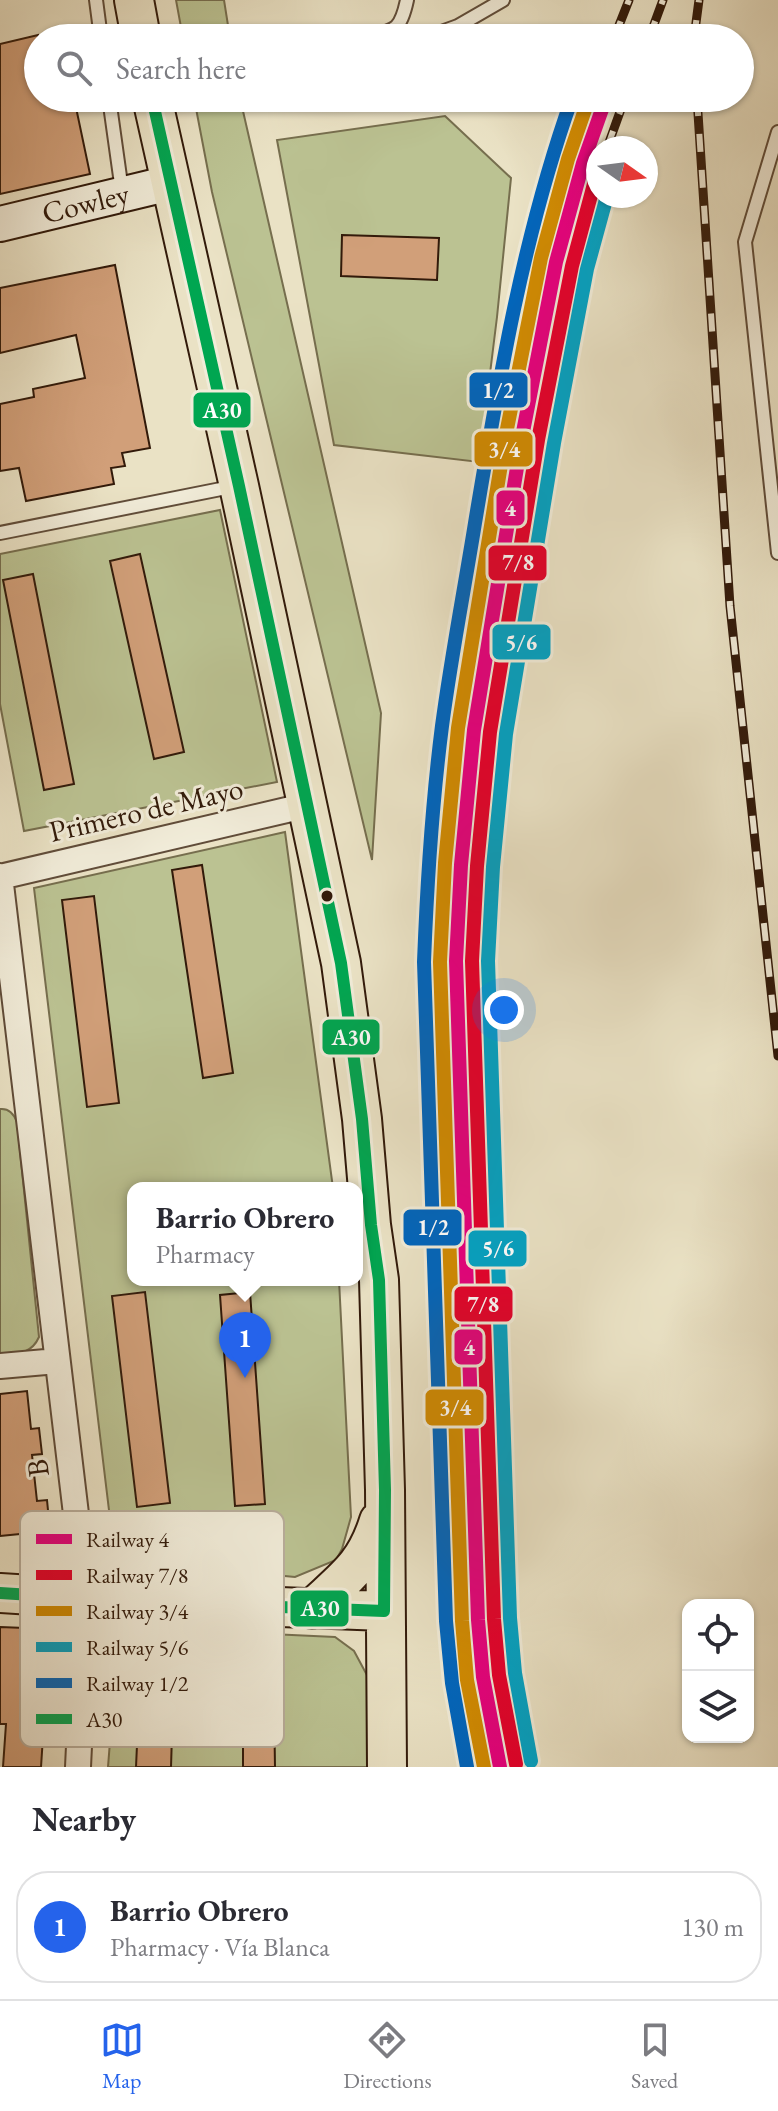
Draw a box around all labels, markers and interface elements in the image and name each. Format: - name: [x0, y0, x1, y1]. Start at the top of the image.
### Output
- search box: [24, 24, 754, 112]
- icon: search: [52, 46, 96, 90]
- text: Search here: [116, 49, 246, 88]
- north arrow: [586, 136, 658, 208]
- street label: Cowley: [38, 173, 134, 232]
- line badge: 1/2: [468, 371, 529, 409]
- text: 1/2: [482, 376, 514, 405]
- line badge: A30: [192, 391, 252, 429]
- text: A30: [201, 396, 242, 425]
- line badge: 3/4: [473, 430, 534, 468]
- text: 3/4: [488, 435, 520, 464]
- line badge: 4: [495, 489, 526, 527]
- text: 4: [504, 494, 516, 523]
- line badge: 7/8: [487, 544, 548, 582]
- text: 7/8: [502, 548, 534, 577]
- line badge: 5/6: [491, 623, 552, 661]
- text: 5/6: [505, 628, 537, 657]
- street label: Primero de Mayo: [45, 768, 247, 851]
- unlabelled marker: [319, 888, 335, 904]
- your location: [484, 990, 524, 1030]
- line badge: A30: [321, 1018, 381, 1056]
- text: A30: [330, 1023, 371, 1052]
- popup: [127, 1182, 363, 1286]
- text: Barrio Obrero: [156, 1198, 334, 1237]
- line badge: 1/2: [402, 1208, 463, 1247]
- text: 1/2: [417, 1213, 449, 1242]
- line badge: 5/6: [467, 1229, 528, 1268]
- text: 5/6: [482, 1234, 514, 1263]
- text: Pharmacy: [156, 1237, 255, 1271]
- line badge: 7/8: [453, 1285, 514, 1323]
- text: 7/8: [467, 1290, 499, 1319]
- pin: 1: [219, 1312, 271, 1378]
- line badge: 4: [453, 1328, 484, 1366]
- text: 4: [463, 1333, 475, 1362]
- line badge: 3/4: [424, 1388, 485, 1427]
- text: 3/4: [439, 1393, 471, 1422]
- street label: B: [17, 1457, 58, 1479]
- legend: [20, 1511, 284, 1747]
- text: Railway 4: [86, 1525, 169, 1554]
- text: Railway 7/8: [86, 1561, 188, 1590]
- line badge: A30: [289, 1589, 350, 1628]
- text: A30: [299, 1594, 340, 1623]
- text: Railway 3/4: [86, 1597, 189, 1626]
- map controls: [682, 1599, 754, 1743]
- button: locate: [682, 1599, 754, 1671]
- text: Railway 5/6: [86, 1633, 189, 1662]
- text: Railway 1/2: [86, 1669, 189, 1698]
- button: layers: [682, 1671, 754, 1743]
- text: A30: [85, 1705, 123, 1734]
- text: Nearby: [32, 1797, 136, 1841]
- text: Barrio Obrero: [110, 1891, 289, 1930]
- text: 1: [53, 1910, 67, 1944]
- text: 130 m: [681, 1910, 744, 1944]
- text: Pharmacy · Vía Blanca: [110, 1930, 330, 1964]
- tab: Map: [100, 2018, 144, 2095]
- tab: Directions: [343, 2018, 432, 2095]
- tab: Saved: [631, 2018, 678, 2095]

